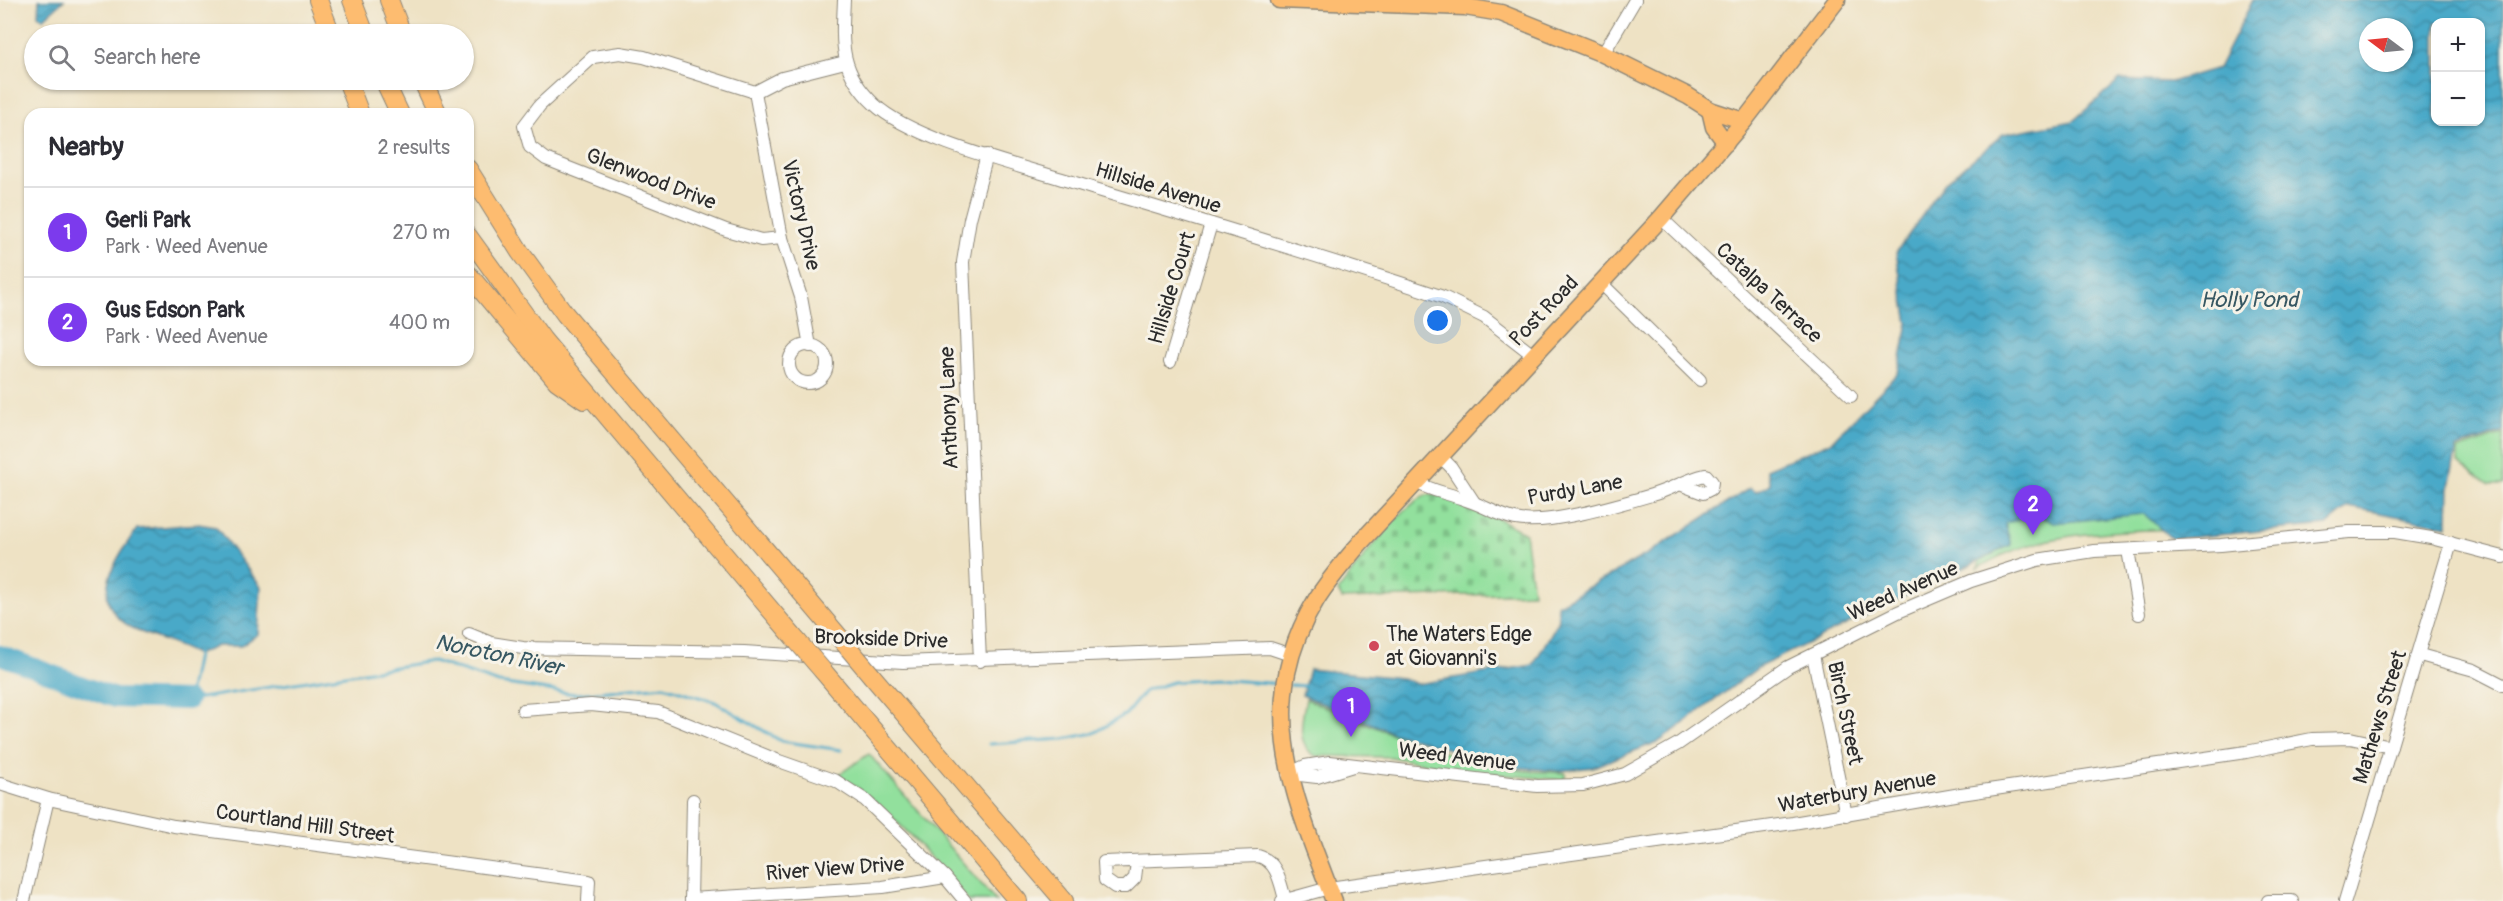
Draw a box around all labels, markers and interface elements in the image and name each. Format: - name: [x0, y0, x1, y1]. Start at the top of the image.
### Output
- north arrow: [2359, 18, 2413, 72]
- map controls: [2431, 18, 2485, 126]
- button: +: [2431, 18, 2485, 72]
- search box: [24, 24, 474, 90]
- icon: search: [45, 41, 78, 74]
- text: Search here: [93, 43, 200, 71]
- button: −: [2431, 72, 2485, 126]
- text: Nearby: [48, 131, 124, 163]
- text: 2 results: [378, 135, 450, 160]
- street label: Glenwood Drive: [582, 142, 720, 216]
- street label: Hillside Avenue: [1092, 156, 1225, 220]
- street label: Victory Drive: [775, 157, 827, 274]
- text: Gerli Park: [105, 206, 191, 234]
- text: 1: [64, 220, 71, 245]
- text: 270 m: [392, 220, 450, 245]
- street label: Hillside Court: [1142, 228, 1202, 348]
- text: Park · Weed Avenue: [105, 234, 268, 259]
- street label: Catalpa Terrace: [1710, 237, 1828, 350]
- street label: Post Road: [1503, 270, 1585, 352]
- water label: Holly Pond: [2200, 286, 2301, 314]
- text: Gus Edson Park: [105, 296, 245, 324]
- your location: [1423, 306, 1452, 335]
- text: 2: [62, 310, 73, 335]
- text: 400 m: [389, 310, 450, 335]
- text: Park · Weed Avenue: [105, 324, 268, 349]
- street label: Anthony Lane: [933, 345, 965, 470]
- street label: Purdy Lane: [1525, 468, 1625, 512]
- pin: 2: [2014, 486, 2052, 535]
- street label: Weed Avenue: [1844, 554, 1963, 627]
- place label: The Waters Edge at Giovanni's: [1386, 621, 1532, 672]
- street label: Brookside Drive: [814, 623, 949, 655]
- water label: Noroton River: [433, 628, 568, 683]
- marker: The Waters Edge at Giovanni's: [1367, 639, 1381, 653]
- street label: Mathews Street: [2347, 647, 2413, 787]
- street label: Birch Street: [1821, 659, 1869, 768]
- pin: 1: [1332, 688, 1370, 737]
- street label: Weed Avenue: [1397, 736, 1518, 778]
- street label: Waterbury Avenue: [1776, 765, 1939, 819]
- street label: Courtland Hill Street: [214, 798, 397, 850]
- street label: River View Drive: [765, 851, 906, 887]

